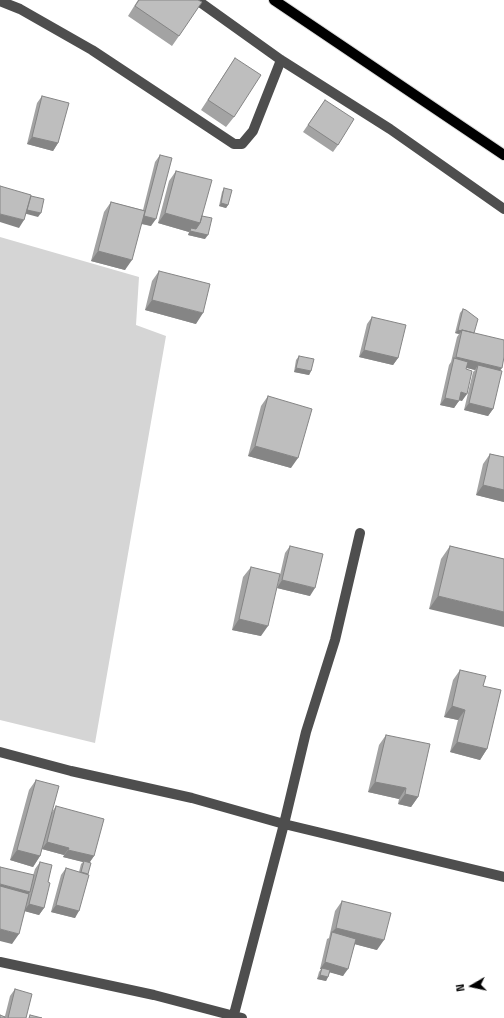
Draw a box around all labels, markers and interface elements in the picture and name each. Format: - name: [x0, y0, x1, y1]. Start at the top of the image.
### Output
- north arrow: [452, 966, 492, 1006]
- text: N: [452, 983, 469, 993]

